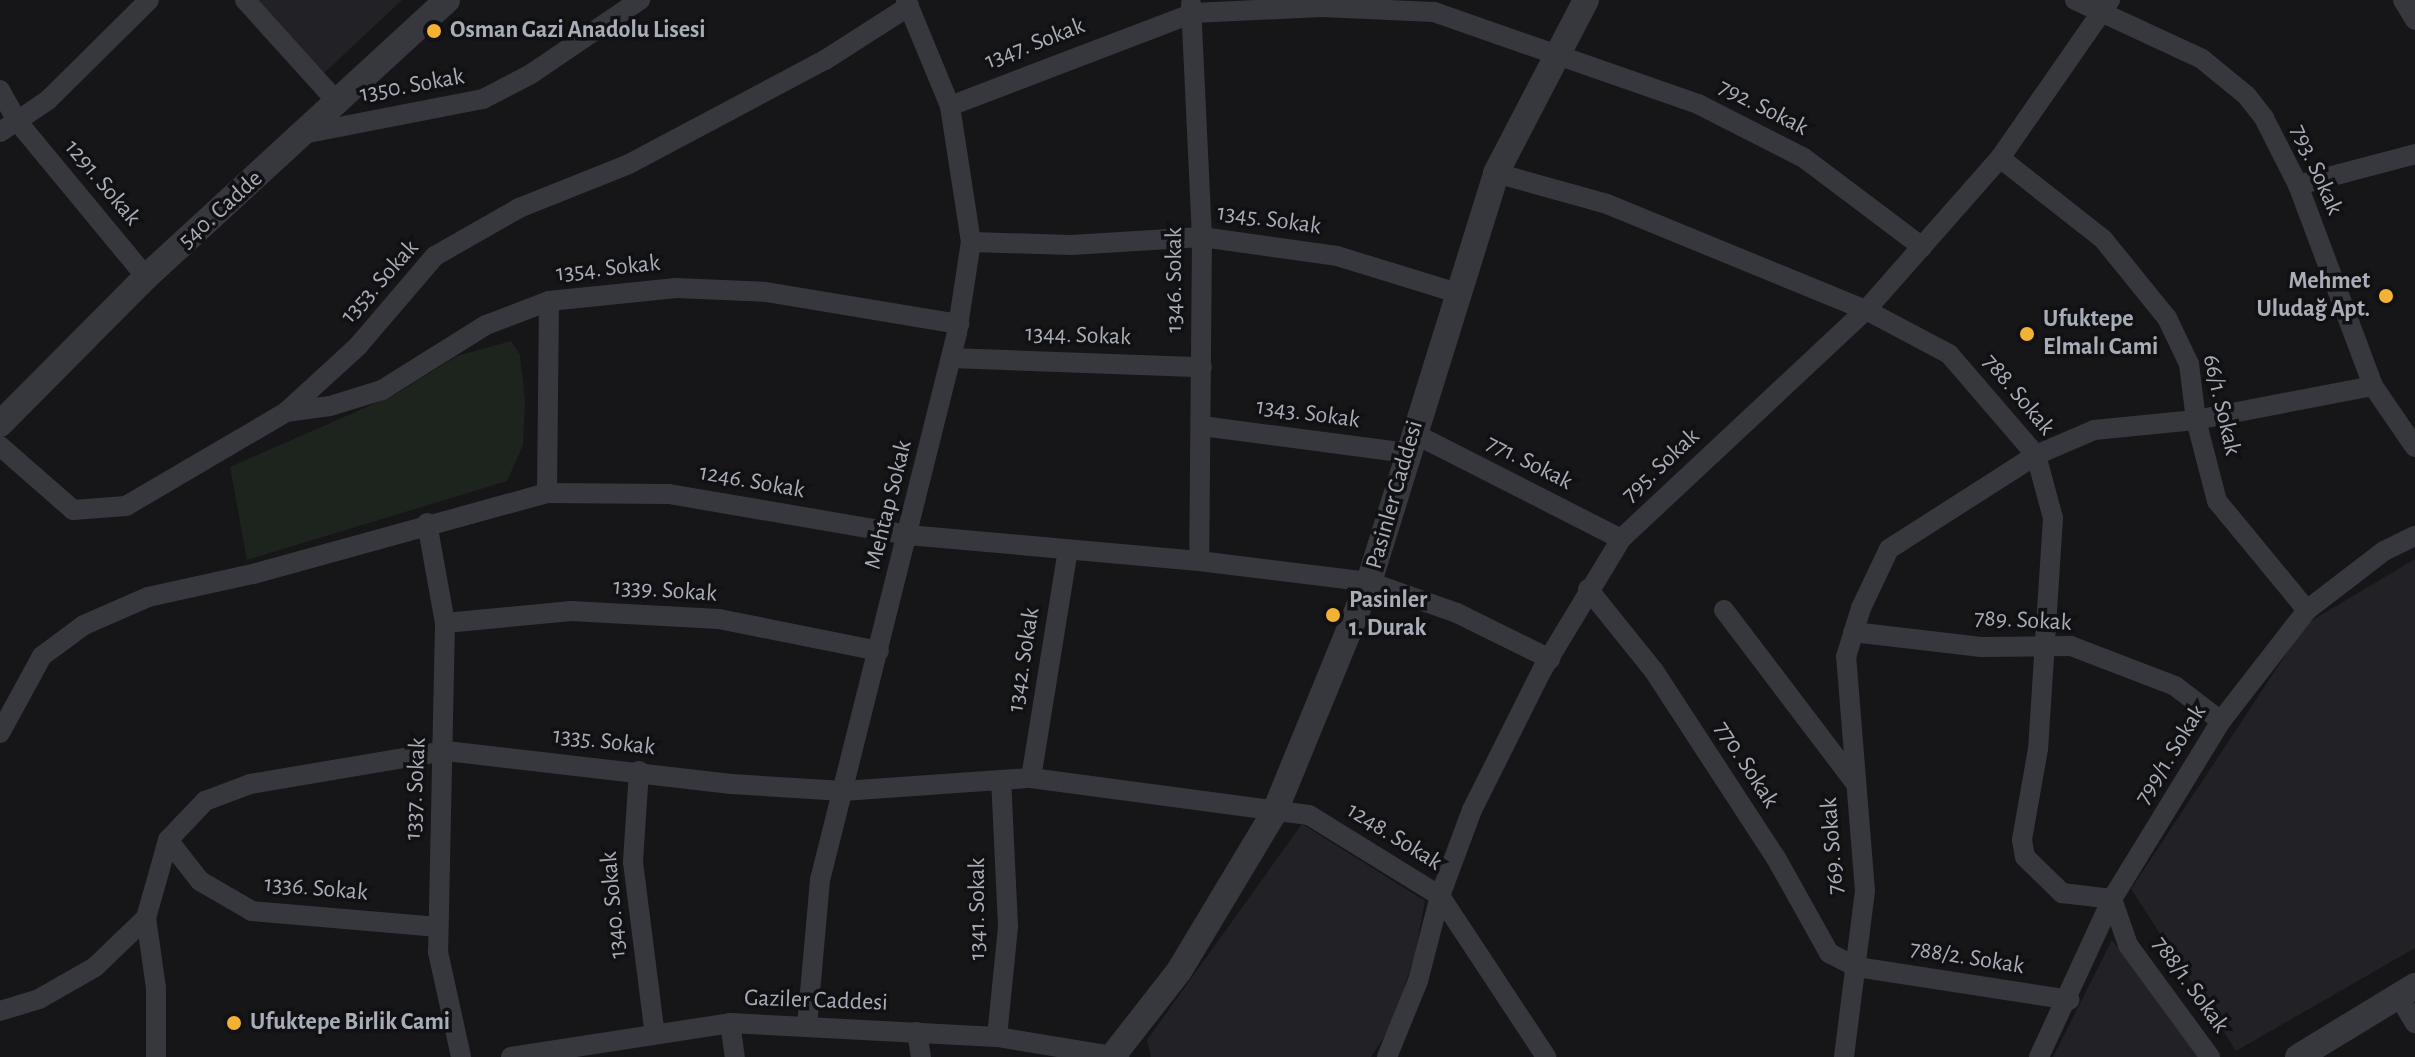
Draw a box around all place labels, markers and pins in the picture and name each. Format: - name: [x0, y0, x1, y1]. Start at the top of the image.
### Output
- place label: Osman Gazi Anadolu Lisesi: [450, 17, 706, 45]
- marker: Osman Gazi Anadolu Lisesi: [425, 22, 443, 40]
- place label: Mehmet Uludağ Apt.: [2256, 268, 2370, 324]
- marker: Mehmet Uludağ Apt.: [2377, 287, 2395, 305]
- place label: Ufuktepe Elmalı Cami: [2043, 306, 2158, 362]
- marker: Ufuktepe Elmalı Cami: [2018, 325, 2036, 343]
- place label: Pasinler 1. Durak: [1349, 587, 1427, 643]
- marker: Pasinler 1. Durak: [1324, 606, 1342, 624]
- place label: Ufuktepe Birlik Cami: [250, 1009, 450, 1037]
- marker: Ufuktepe Birlik Cami: [225, 1014, 243, 1032]

